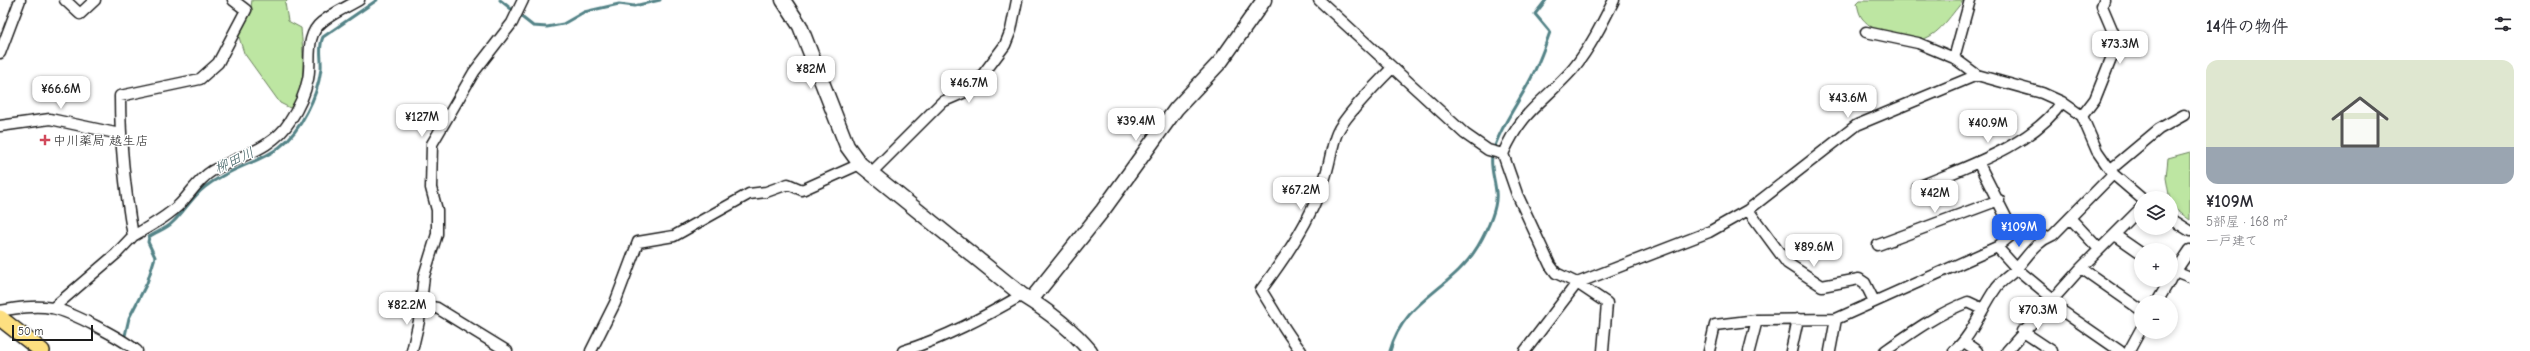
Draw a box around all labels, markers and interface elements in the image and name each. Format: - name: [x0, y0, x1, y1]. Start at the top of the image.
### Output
- icon: filters: [2492, 13, 2514, 35]
- text: 14件の物件: [2206, 17, 2288, 36]
- pin: ¥73.3M: [2087, 31, 2153, 65]
- text: ¥73.3M: [2101, 36, 2139, 51]
- pin: ¥82M: [787, 56, 835, 90]
- text: ¥82M: [796, 61, 826, 76]
- pin: ¥46.7M: [936, 70, 1002, 104]
- text: ¥46.7M: [950, 75, 988, 90]
- pin: ¥66.6M: [28, 76, 94, 110]
- text: ¥66.6M: [41, 81, 81, 96]
- pin: ¥43.6M: [1815, 85, 1881, 119]
- icon: home: [2324, 86, 2396, 158]
- text: ¥43.6M: [1829, 90, 1867, 105]
- pin: ¥127M: [394, 104, 450, 138]
- pin: ¥39.4M: [1103, 108, 1169, 142]
- text: ¥127M: [405, 109, 439, 124]
- pin: ¥40.9M: [1955, 110, 2021, 144]
- text: ¥39.4M: [1117, 113, 1155, 128]
- text: ¥40.9M: [1968, 115, 2008, 130]
- place label: 中川薬局 越生店: [53, 133, 148, 148]
- marker: 中川薬局 越生店: [40, 135, 50, 145]
- water label: 柳田川: [212, 144, 257, 177]
- pin: ¥67.2M: [1268, 177, 1334, 211]
- pin: ¥42M: [1911, 180, 1959, 214]
- text: ¥67.2M: [1282, 182, 1320, 197]
- text: ¥42M: [1920, 185, 1950, 200]
- map controls: [2134, 191, 2178, 339]
- button: layers: [2134, 191, 2178, 235]
- text: ¥109M: [2206, 192, 2253, 211]
- pin: ¥109M: [1991, 214, 2047, 248]
- text: 5部屋 · 168 m²: [2206, 214, 2287, 229]
- text: ¥109M: [2001, 219, 2037, 234]
- text: 一戸建て: [2206, 233, 2258, 248]
- pin: ¥89.6M: [1781, 234, 1847, 268]
- text: ¥89.6M: [1794, 239, 1834, 254]
- button: +: [2134, 243, 2178, 287]
- pin: ¥82.2M: [374, 292, 440, 326]
- button: −: [2134, 295, 2178, 339]
- text: ¥82.2M: [388, 297, 426, 312]
- pin: ¥70.3M: [2005, 297, 2071, 331]
- text: ¥70.3M: [2019, 302, 2057, 317]
- scale bar: [12, 323, 93, 342]
- text: 50 m: [18, 325, 43, 338]

